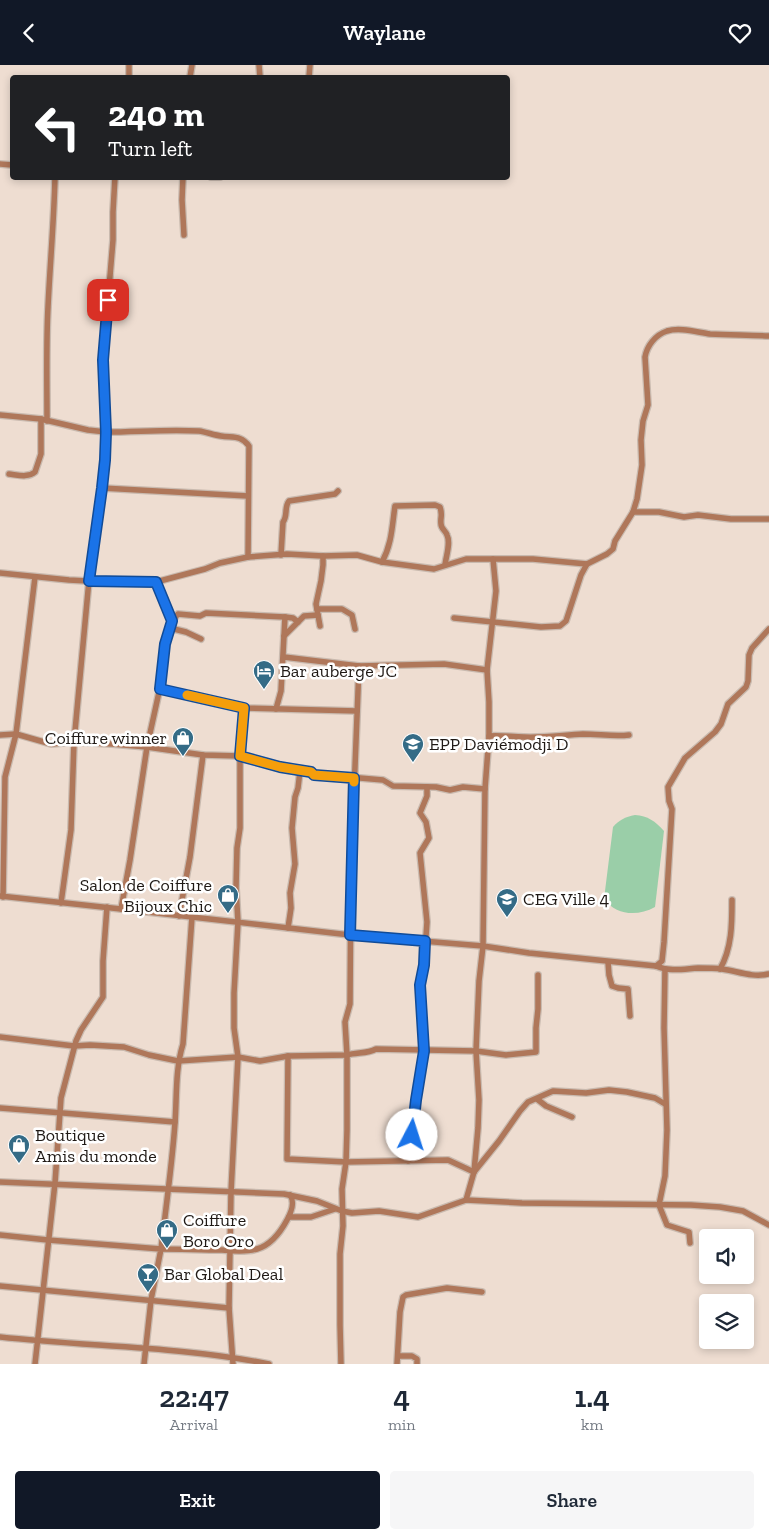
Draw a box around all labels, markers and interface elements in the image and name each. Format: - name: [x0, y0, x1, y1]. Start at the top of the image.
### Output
- icon: back: [15, 19, 43, 47]
- text: Waylane: [343, 19, 426, 46]
- icon: heart: [726, 19, 754, 47]
- text: 240 m: [108, 93, 204, 135]
- icon: left: [25, 95, 90, 160]
- text: Turn left: [108, 135, 192, 162]
- pin: [87, 279, 129, 321]
- icon: arrive: [94, 286, 122, 314]
- hotel icon: Bar auberge JC: [252, 659, 276, 690]
- place label: Bar auberge JC: [280, 660, 397, 682]
- shop icon: Coiffure winner: [171, 726, 195, 757]
- place label: Coiffure winner: [45, 727, 167, 749]
- school or university icon: EPP Daviémodji D: [401, 732, 425, 763]
- place label: EPP Daviémodji D: [429, 733, 568, 755]
- place label: Salon de Coiffure Bijoux Chic: [80, 874, 212, 917]
- shop icon: Salon de Coiffure Bijoux Chic: [216, 883, 240, 914]
- school or university icon: CEG Ville 4: [495, 887, 519, 918]
- place label: CEG Ville 4: [523, 888, 610, 910]
- position arrow: [385, 1108, 437, 1160]
- place label: Boutique Amis du monde: [35, 1124, 157, 1167]
- shop icon: Boutique Amis du monde: [7, 1133, 31, 1164]
- place label: Coiffure Boro Oro: [183, 1209, 254, 1252]
- shop icon: Coiffure Boro Oro: [155, 1218, 179, 1249]
- map controls: [699, 1229, 754, 1349]
- button: sound: [699, 1229, 754, 1284]
- bar icon: Bar Global Deal: [136, 1262, 160, 1293]
- place label: Bar Global Deal: [164, 1263, 283, 1285]
- button: layers: [699, 1294, 754, 1349]
- text: 22:47: [159, 1379, 229, 1415]
- text: 4: [393, 1379, 410, 1415]
- text: 1.4: [575, 1379, 610, 1415]
- text: Arrival: [170, 1415, 218, 1434]
- text: min: [388, 1415, 415, 1434]
- text: km: [581, 1415, 603, 1434]
- button: Exit: [15, 1471, 380, 1529]
- button: Share: [390, 1471, 754, 1529]

